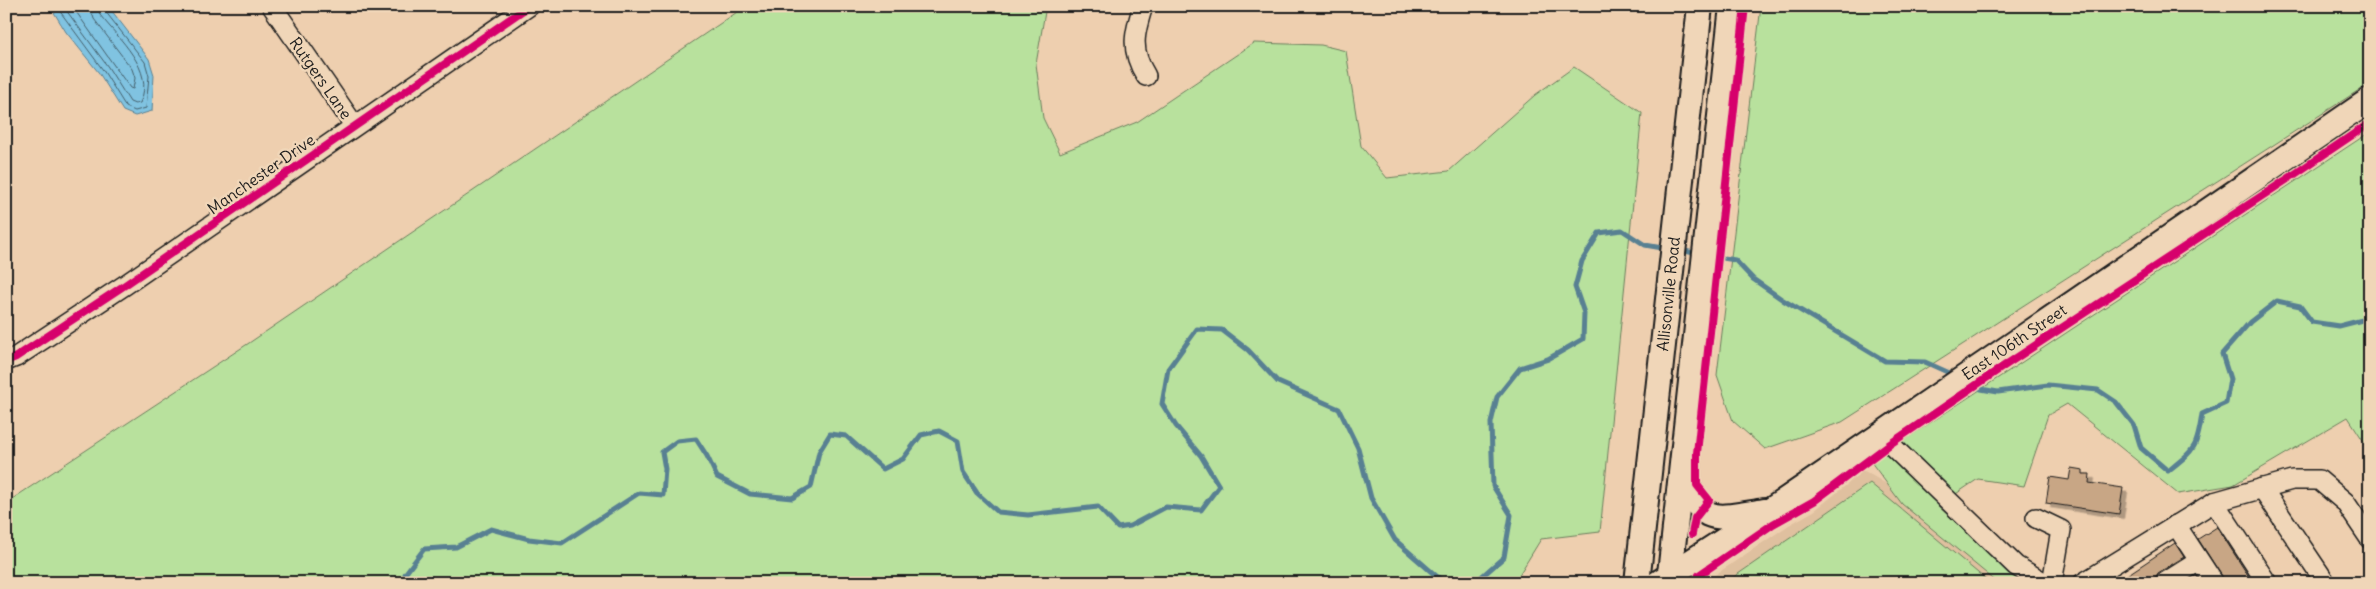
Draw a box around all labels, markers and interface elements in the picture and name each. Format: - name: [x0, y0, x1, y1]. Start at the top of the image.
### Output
- street label: Rutgers Lane: [285, 33, 357, 123]
- street label: Manchester Drive: [203, 130, 319, 218]
- street label: Allisonville Road: [1652, 236, 1684, 352]
- street label: East 106th Street: [1958, 299, 2071, 384]

